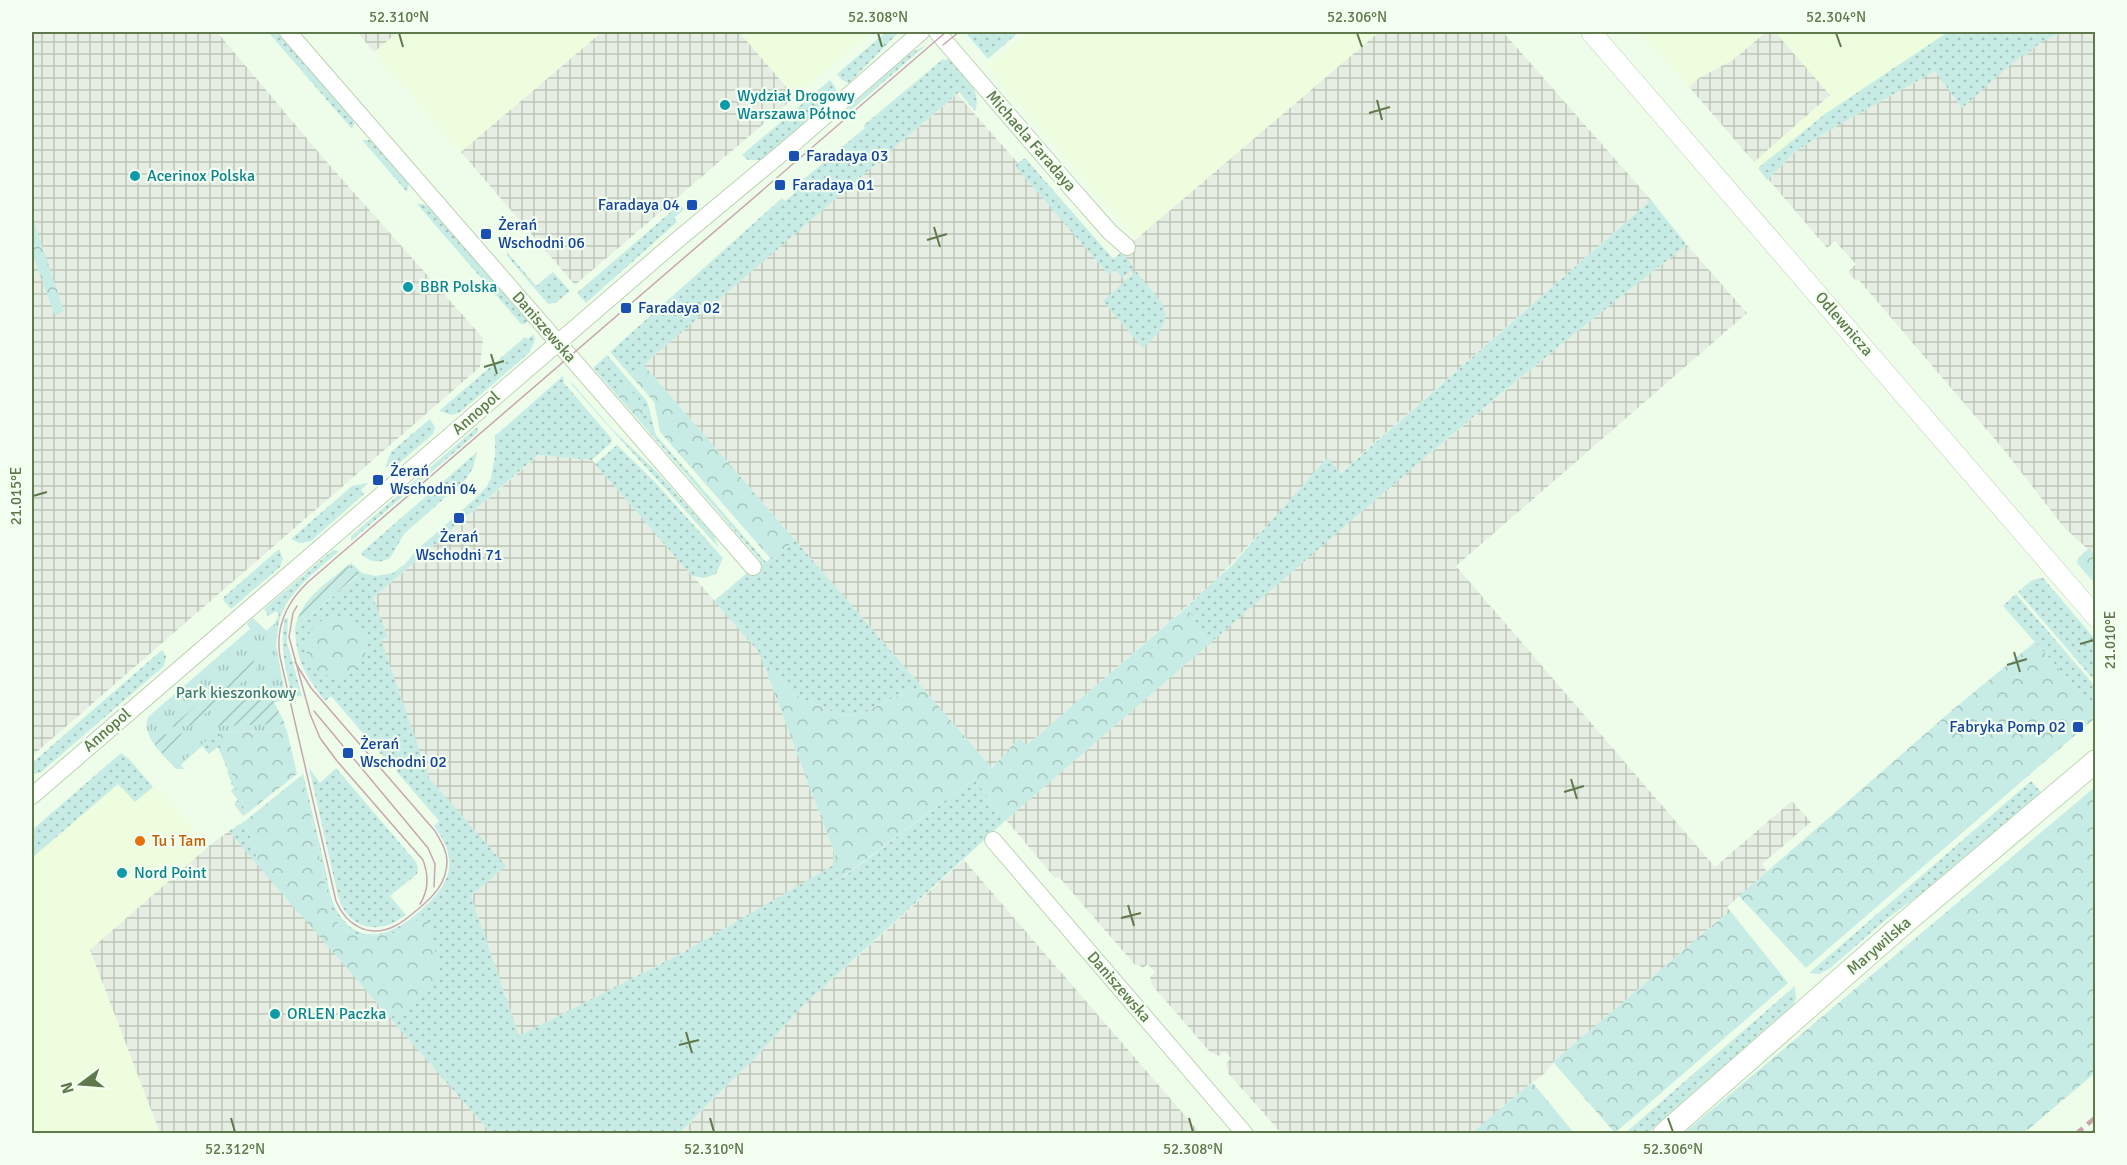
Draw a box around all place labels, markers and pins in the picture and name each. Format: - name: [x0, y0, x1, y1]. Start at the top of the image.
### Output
- place label: Wydział Drogowy Warszawa Północ: [737, 86, 856, 124]
- marker: Wydział Drogowy Warszawa Północ: [718, 98, 732, 112]
- place label: Faradaya 03: [806, 146, 888, 166]
- marker: Faradaya 03: [787, 149, 801, 163]
- place label: Acerinox Polska: [147, 166, 255, 186]
- marker: Acerinox Polska: [128, 169, 142, 183]
- place label: Faradaya 01: [792, 175, 874, 195]
- marker: Faradaya 01: [773, 178, 787, 192]
- place label: Faradaya 04: [598, 195, 680, 215]
- marker: Faradaya 04: [685, 198, 699, 212]
- place label: Żerań Wschodni 06: [498, 215, 585, 253]
- marker: Żerań Wschodni 06: [479, 227, 493, 241]
- place label: BBR Polska: [420, 277, 497, 297]
- marker: BBR Polska: [401, 280, 415, 294]
- place label: Faradaya 02: [638, 298, 720, 318]
- marker: Faradaya 02: [619, 301, 633, 315]
- place label: Żerań Wschodni 04: [390, 461, 477, 499]
- marker: Żerań Wschodni 04: [371, 473, 385, 487]
- marker: Żerań Wschodni 71: [452, 511, 466, 525]
- place label: Żerań Wschodni 71: [416, 527, 502, 565]
- place label: Fabryka Pomp 02: [1949, 717, 2066, 737]
- marker: Fabryka Pomp 02: [2071, 720, 2085, 734]
- place label: Żerań Wschodni 02: [360, 734, 447, 772]
- marker: Żerań Wschodni 02: [341, 746, 355, 760]
- place label: Tu i Tam: [152, 831, 206, 851]
- marker: Tu i Tam: [133, 834, 147, 848]
- place label: Nord Point: [134, 863, 207, 883]
- marker: Nord Point: [115, 866, 129, 880]
- place label: ORLEN Paczka: [287, 1004, 386, 1024]
- marker: ORLEN Paczka: [268, 1007, 282, 1021]

